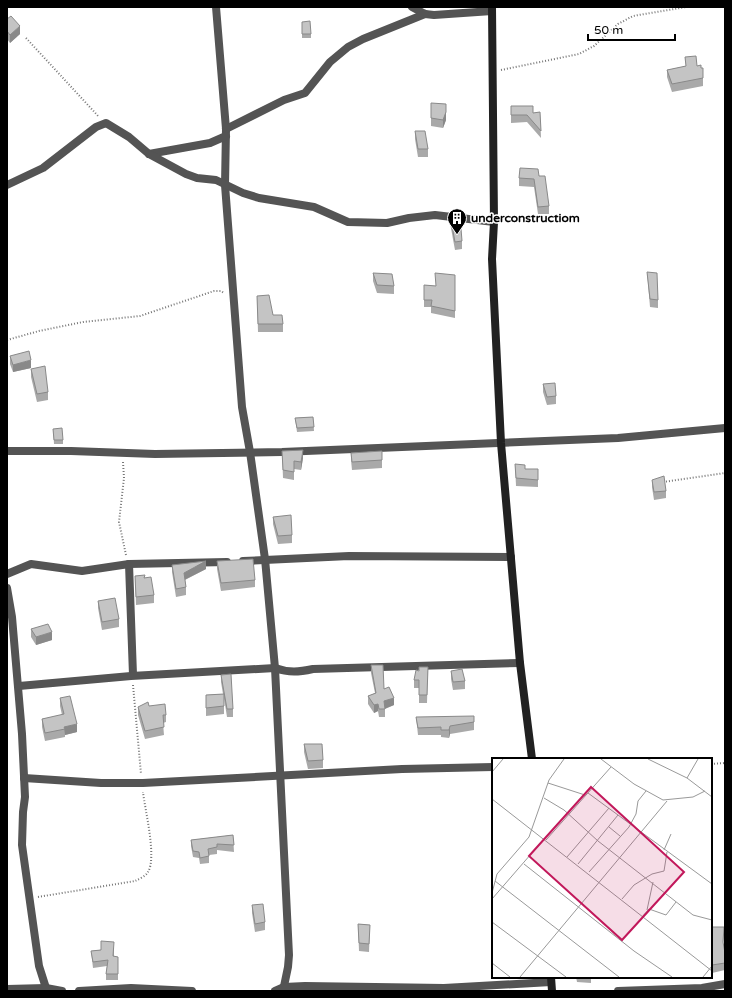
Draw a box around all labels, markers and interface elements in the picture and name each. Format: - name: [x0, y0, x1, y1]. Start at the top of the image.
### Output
- scale bar: [588, 16, 675, 42]
- text: 50 m: [594, 23, 623, 37]
- building icon: underconstructiom: [446, 207, 468, 235]
- place label: underconstructiom: [471, 211, 580, 225]
- inset map: [492, 758, 712, 978]

